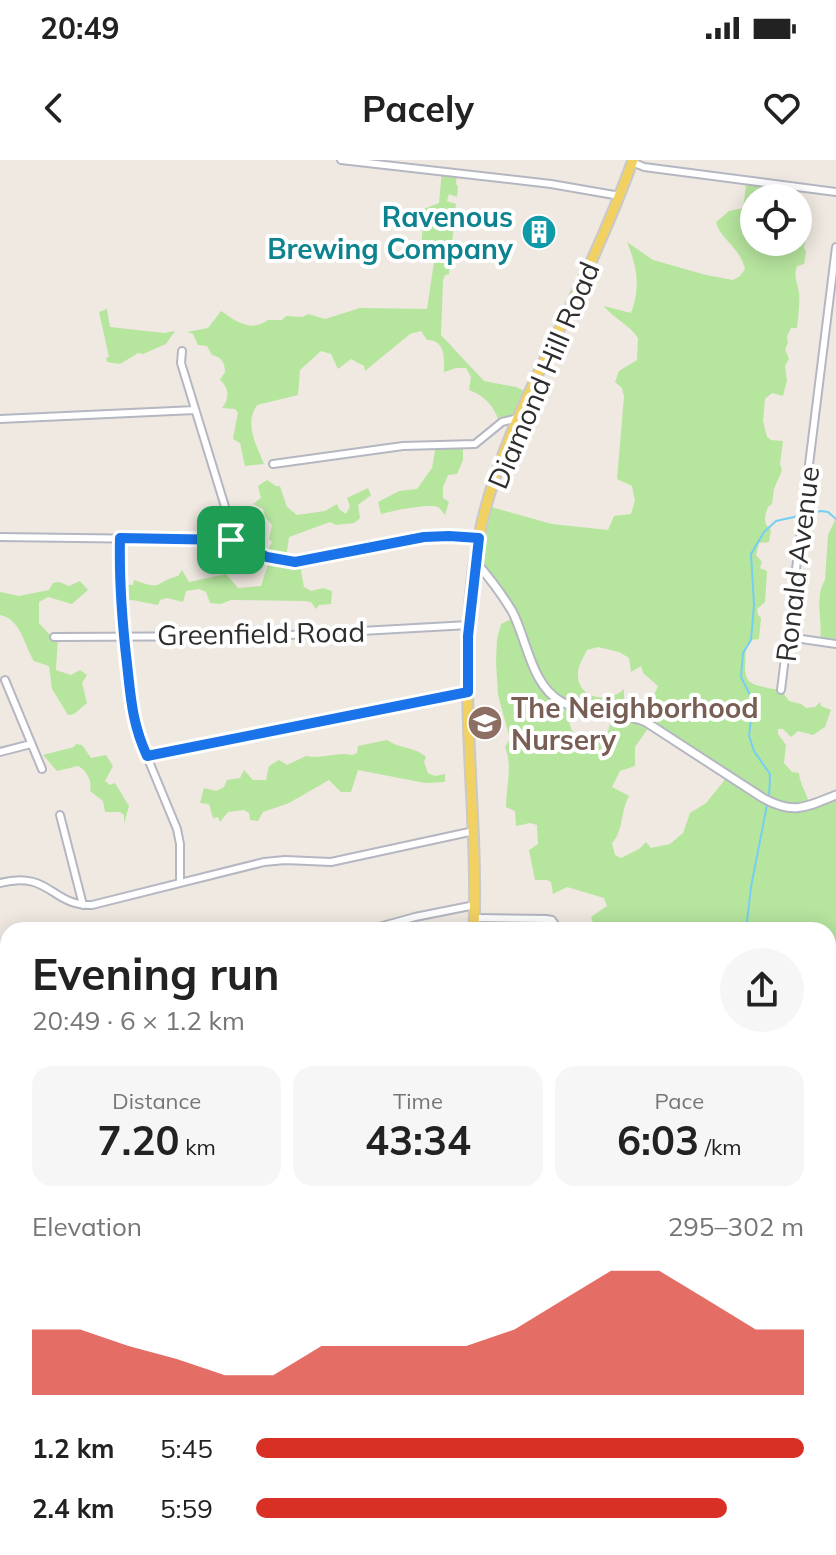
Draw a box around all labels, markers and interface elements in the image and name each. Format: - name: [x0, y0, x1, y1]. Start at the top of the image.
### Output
- text: 20:49: [40, 9, 119, 47]
- icon: back: [32, 86, 76, 130]
- text: Pacely: [362, 86, 474, 131]
- icon: heart: [760, 86, 804, 130]
- map controls: [740, 184, 812, 256]
- button: locate: [740, 184, 812, 256]
- place label: Ravenous Brewing Company: [267, 199, 514, 266]
- building icon: Ravenous Brewing Company: [520, 213, 558, 251]
- street label: Diamond Hill Road: [479, 256, 607, 494]
- street label: Ronald Avenue: [768, 464, 826, 664]
- pin: [197, 506, 265, 574]
- icon: arrive: [209, 518, 253, 562]
- street label: Greenfield Road: [157, 614, 365, 652]
- place label: The Neighborhood Nursery: [511, 690, 759, 757]
- school or university icon: The Neighborhood Nursery: [466, 704, 504, 742]
- text: Evening run: [32, 946, 279, 1001]
- button: share: [720, 948, 804, 1032]
- text: 20:49 · 6 × 1.2 km: [32, 1004, 245, 1037]
- text: Distance: [112, 1087, 201, 1115]
- text: Time: [393, 1087, 443, 1115]
- text: Pace: [655, 1087, 704, 1115]
- text: 7.20: [98, 1115, 179, 1165]
- text: 43:34: [365, 1115, 471, 1165]
- text: 6:03: [617, 1115, 699, 1165]
- text: km: [179, 1133, 216, 1161]
- text: /km: [699, 1133, 742, 1161]
- text: Elevation: [32, 1210, 142, 1243]
- text: 295–302 m: [668, 1210, 804, 1243]
- text: 1.2 km: [32, 1432, 115, 1465]
- text: 5:45: [160, 1432, 213, 1465]
- text: 2.4 km: [32, 1492, 115, 1525]
- text: 5:59: [160, 1492, 213, 1525]

